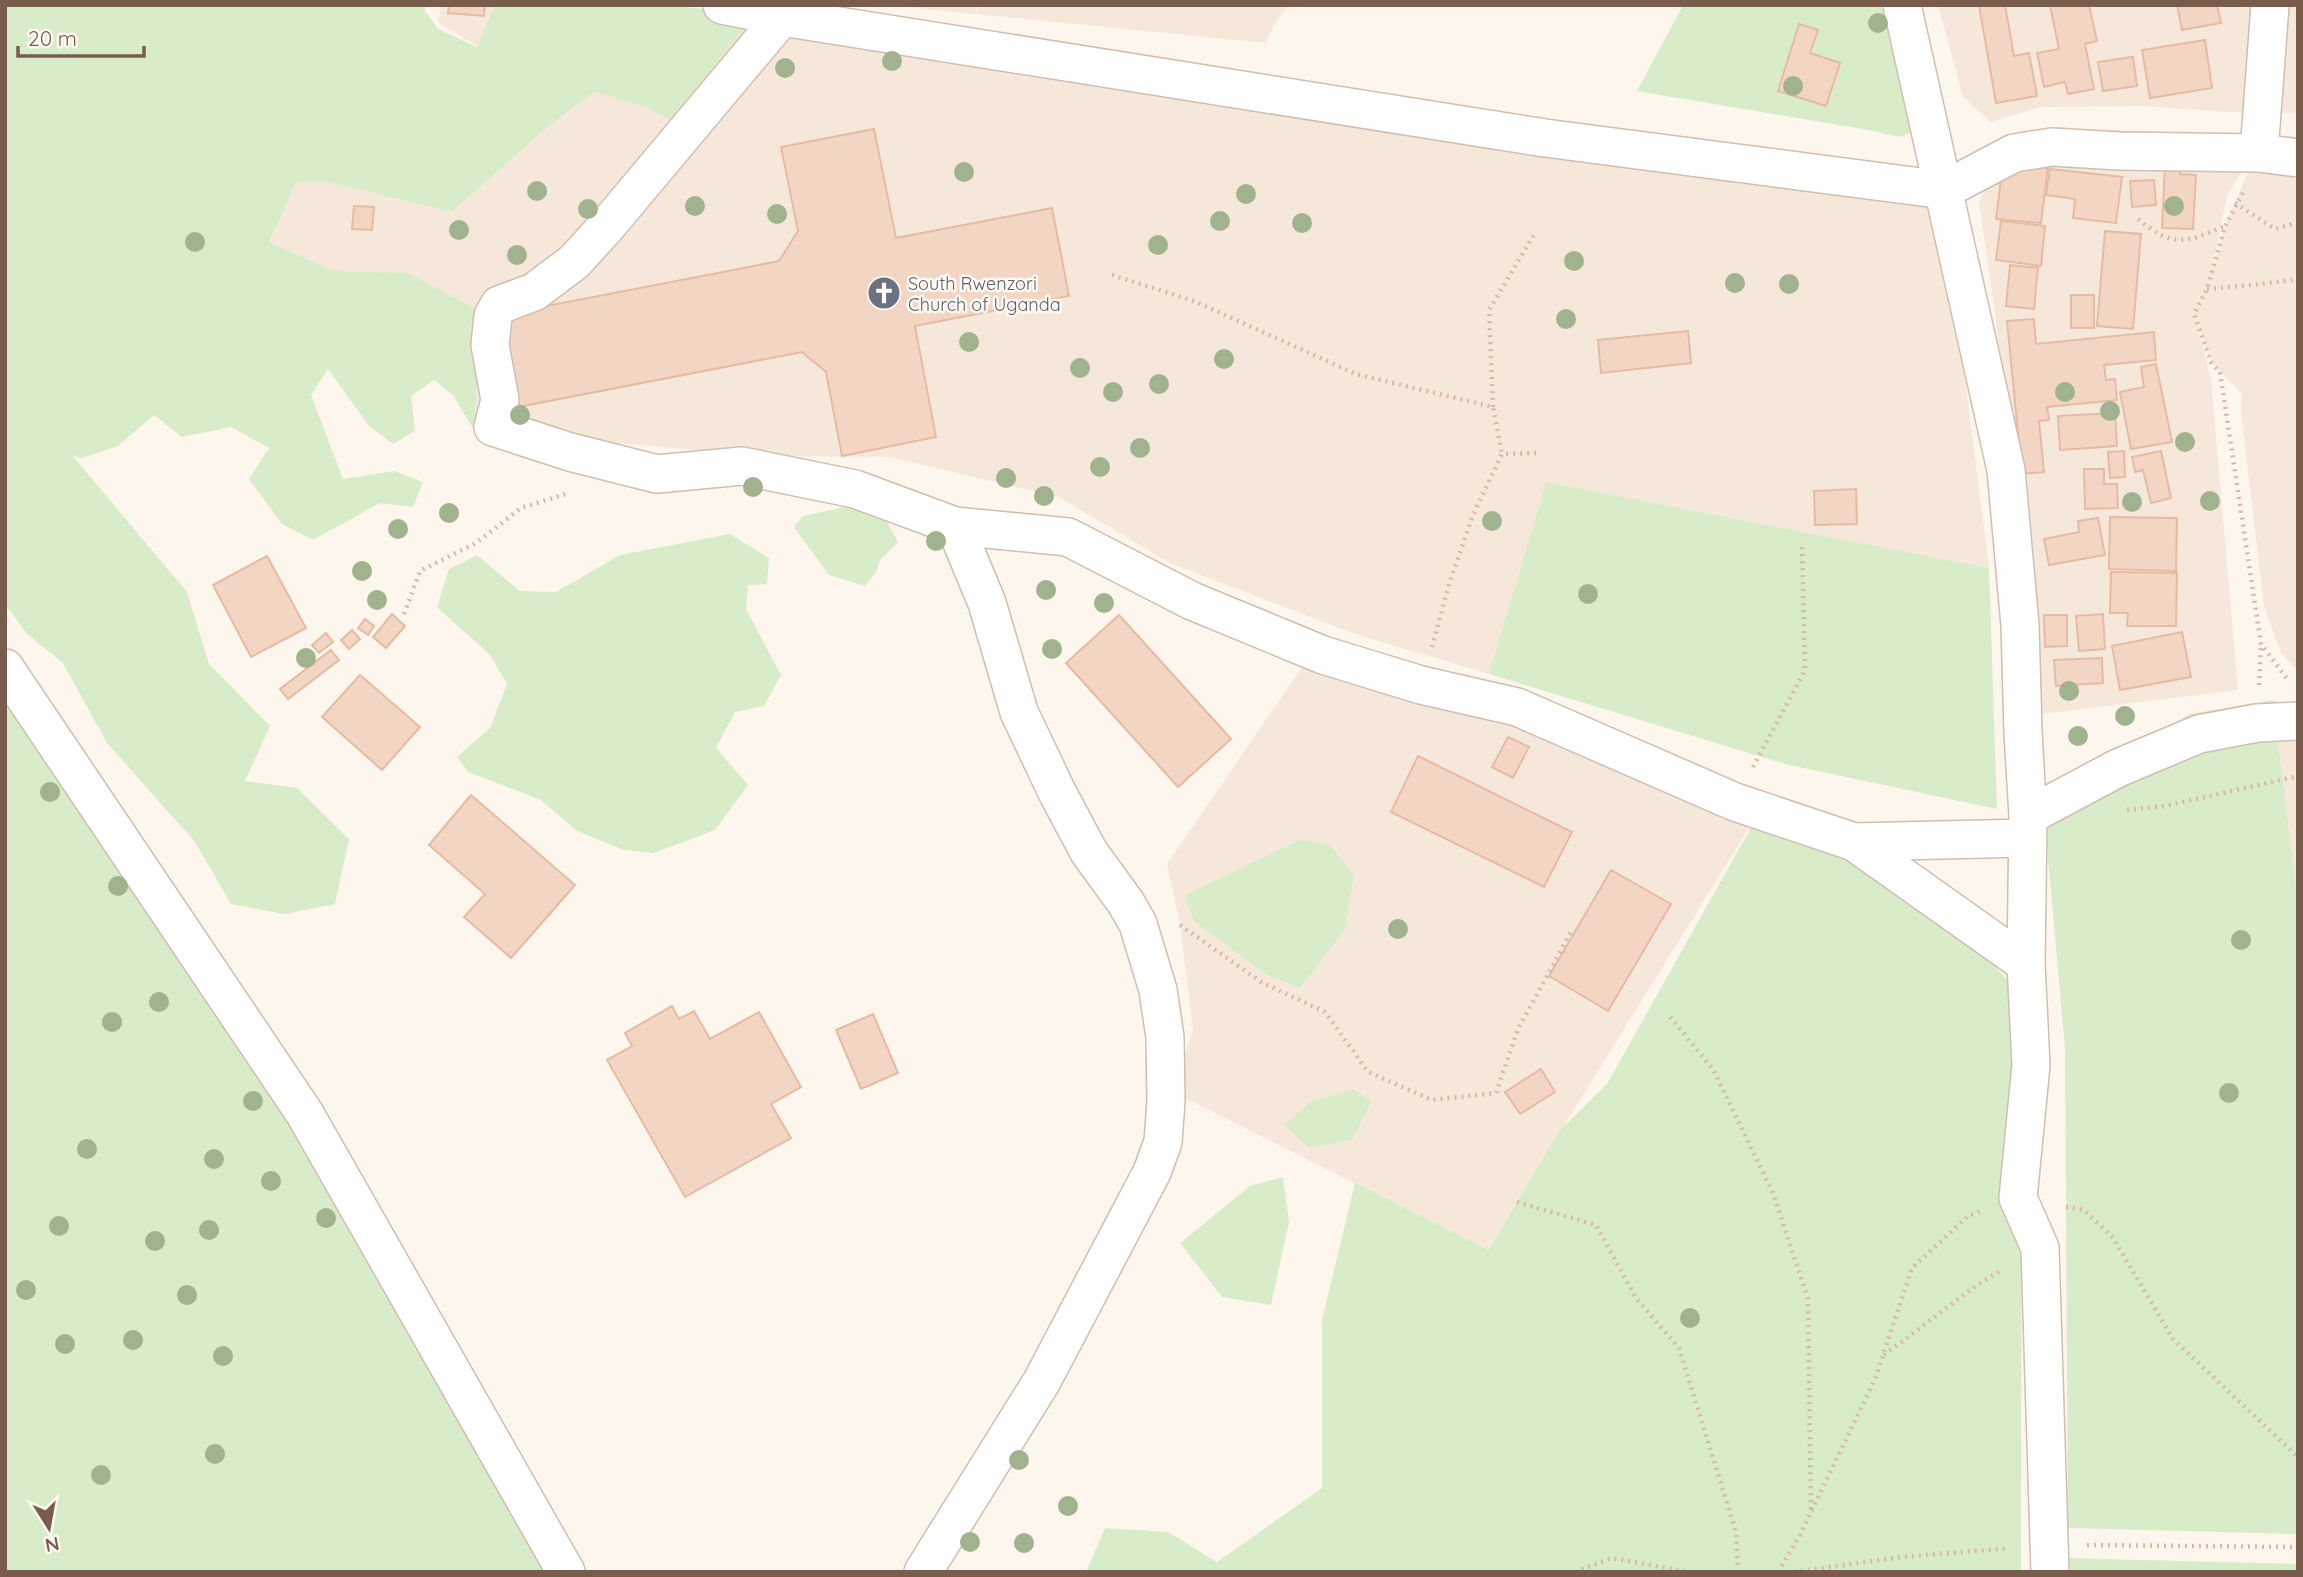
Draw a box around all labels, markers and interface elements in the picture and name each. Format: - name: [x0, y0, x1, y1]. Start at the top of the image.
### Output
- scale bar: [18, 14, 144, 58]
- text: 20 m: [28, 25, 77, 51]
- place label: South Rwenzori Church of Uganda: [908, 272, 1061, 316]
- church icon: South Rwenzori Church of Uganda: [865, 274, 903, 312]
- north arrow: [14, 1493, 84, 1563]
- text: N: [43, 1532, 61, 1558]

